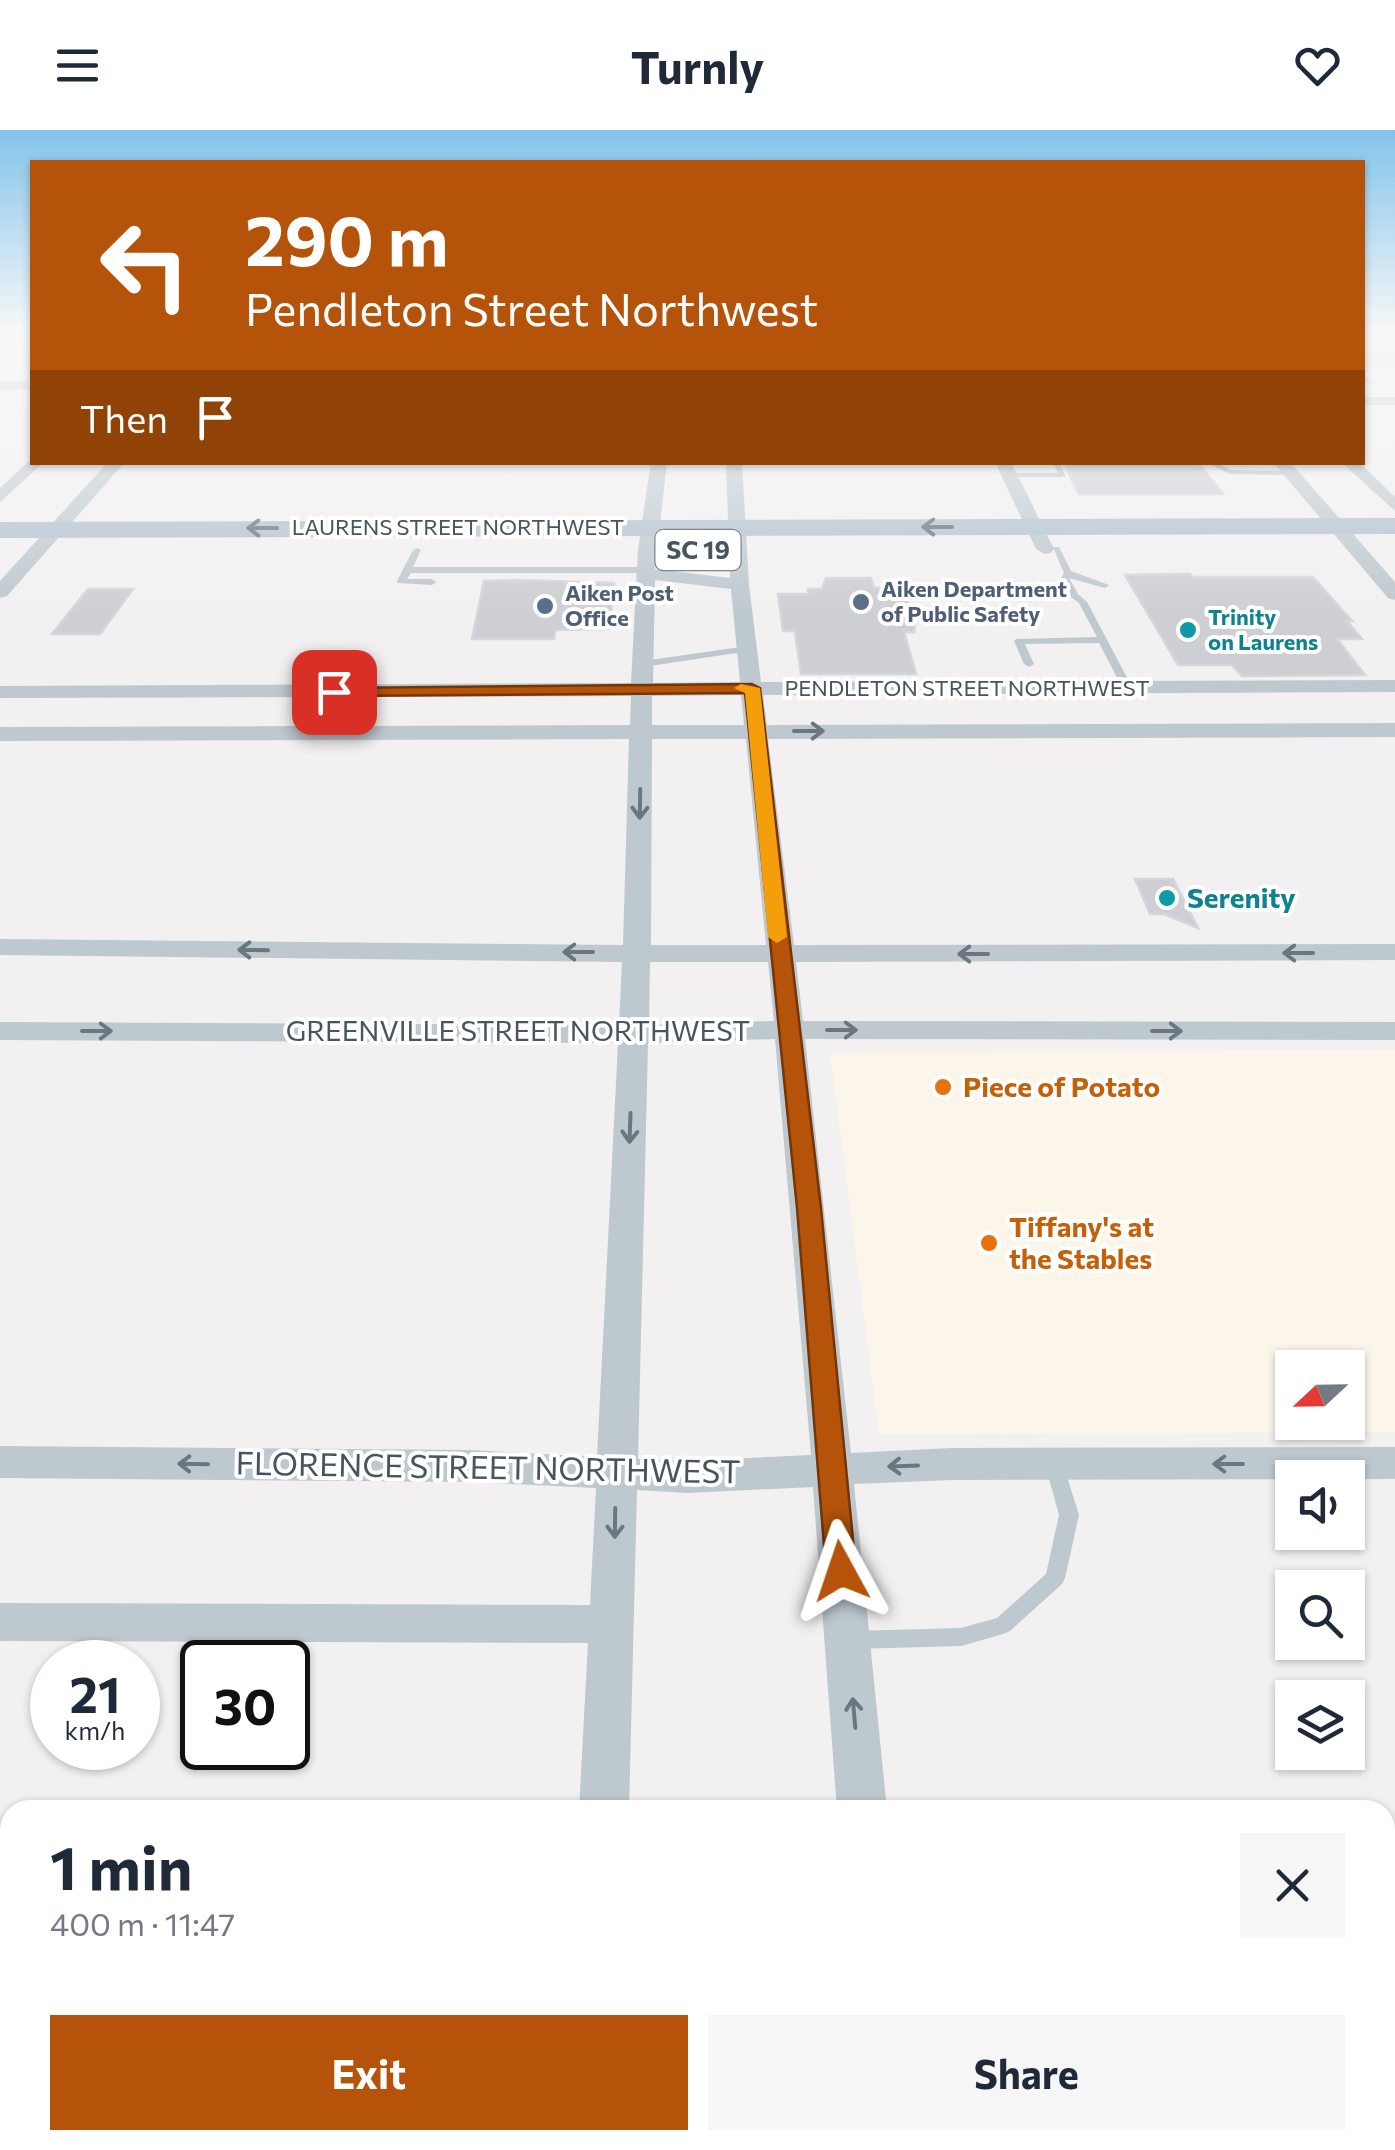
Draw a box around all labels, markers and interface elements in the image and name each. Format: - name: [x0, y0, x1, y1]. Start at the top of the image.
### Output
- icon: menu: [50, 38, 105, 93]
- text: Turnly: [631, 38, 764, 93]
- icon: heart: [1290, 38, 1345, 93]
- text: 290 m: [245, 195, 449, 280]
- icon: left: [80, 200, 210, 330]
- text: Pendleton Street Northwest: [245, 280, 818, 335]
- icon: arrive: [188, 390, 243, 445]
- text: Then: [80, 394, 168, 441]
- street label: LAURENS STREET NORTHWEST: [292, 513, 624, 540]
- one-way arrow: [246, 518, 278, 538]
- one-way arrow: [921, 518, 954, 536]
- road number: SC 19: [656, 530, 740, 570]
- place label: Aiken Department of Public Safety: [881, 575, 1067, 627]
- place label: Aiken Post Office: [565, 579, 674, 631]
- marker: Aiken Department of Public Safety: [850, 591, 872, 613]
- marker: Aiken Post Office: [534, 595, 556, 617]
- place label: Trinity on Laurens: [1208, 603, 1318, 655]
- marker: Trinity on Laurens: [1177, 619, 1199, 641]
- pin: [292, 650, 377, 735]
- icon: arrive: [307, 665, 362, 720]
- street label: PENDLETON STREET NORTHWEST: [784, 674, 1150, 701]
- one-way arrow: [792, 722, 824, 740]
- one-way arrow: [630, 786, 650, 819]
- place label: Serenity: [1187, 880, 1296, 914]
- marker: Serenity: [1156, 887, 1178, 909]
- one-way arrow: [237, 940, 270, 960]
- one-way arrow: [562, 942, 594, 962]
- one-way arrow: [957, 944, 990, 964]
- one-way arrow: [1282, 944, 1314, 962]
- street label: GREENVILLE STREET NORTHWEST: [286, 1013, 750, 1047]
- one-way arrow: [826, 1020, 858, 1040]
- one-way arrow: [80, 1022, 113, 1040]
- one-way arrow: [1150, 1022, 1183, 1040]
- place label: Piece of Potato: [963, 1069, 1160, 1103]
- marker: Piece of Potato: [932, 1076, 954, 1098]
- one-way arrow: [621, 1112, 640, 1144]
- place label: Tiffany's at the Stables: [1009, 1209, 1154, 1275]
- marker: Tiffany's at the Stables: [978, 1232, 1000, 1254]
- north arrow: [1275, 1350, 1365, 1440]
- map controls: [1275, 1350, 1365, 1770]
- street label: FLORENCE STREET NORTHWEST: [235, 1442, 741, 1490]
- one-way arrow: [178, 1454, 210, 1473]
- one-way arrow: [1212, 1454, 1244, 1474]
- one-way arrow: [887, 1456, 919, 1475]
- button: sound: [1275, 1460, 1365, 1550]
- one-way arrow: [606, 1506, 624, 1539]
- position arrow: [789, 1519, 893, 1623]
- button: search: [1275, 1570, 1365, 1660]
- speed limit sign: 30: [180, 1640, 310, 1770]
- text: 21: [69, 1662, 121, 1723]
- button: layers: [1275, 1680, 1365, 1770]
- one-way arrow: [845, 1697, 864, 1729]
- text: km/h: [65, 1715, 125, 1745]
- text: 1 min: [50, 1829, 192, 1902]
- button: close: [1240, 1833, 1345, 1938]
- text: 400 m · 11:47: [50, 1903, 235, 1943]
- button: Exit: [50, 2015, 688, 2130]
- button: Share: [708, 2015, 1345, 2130]

